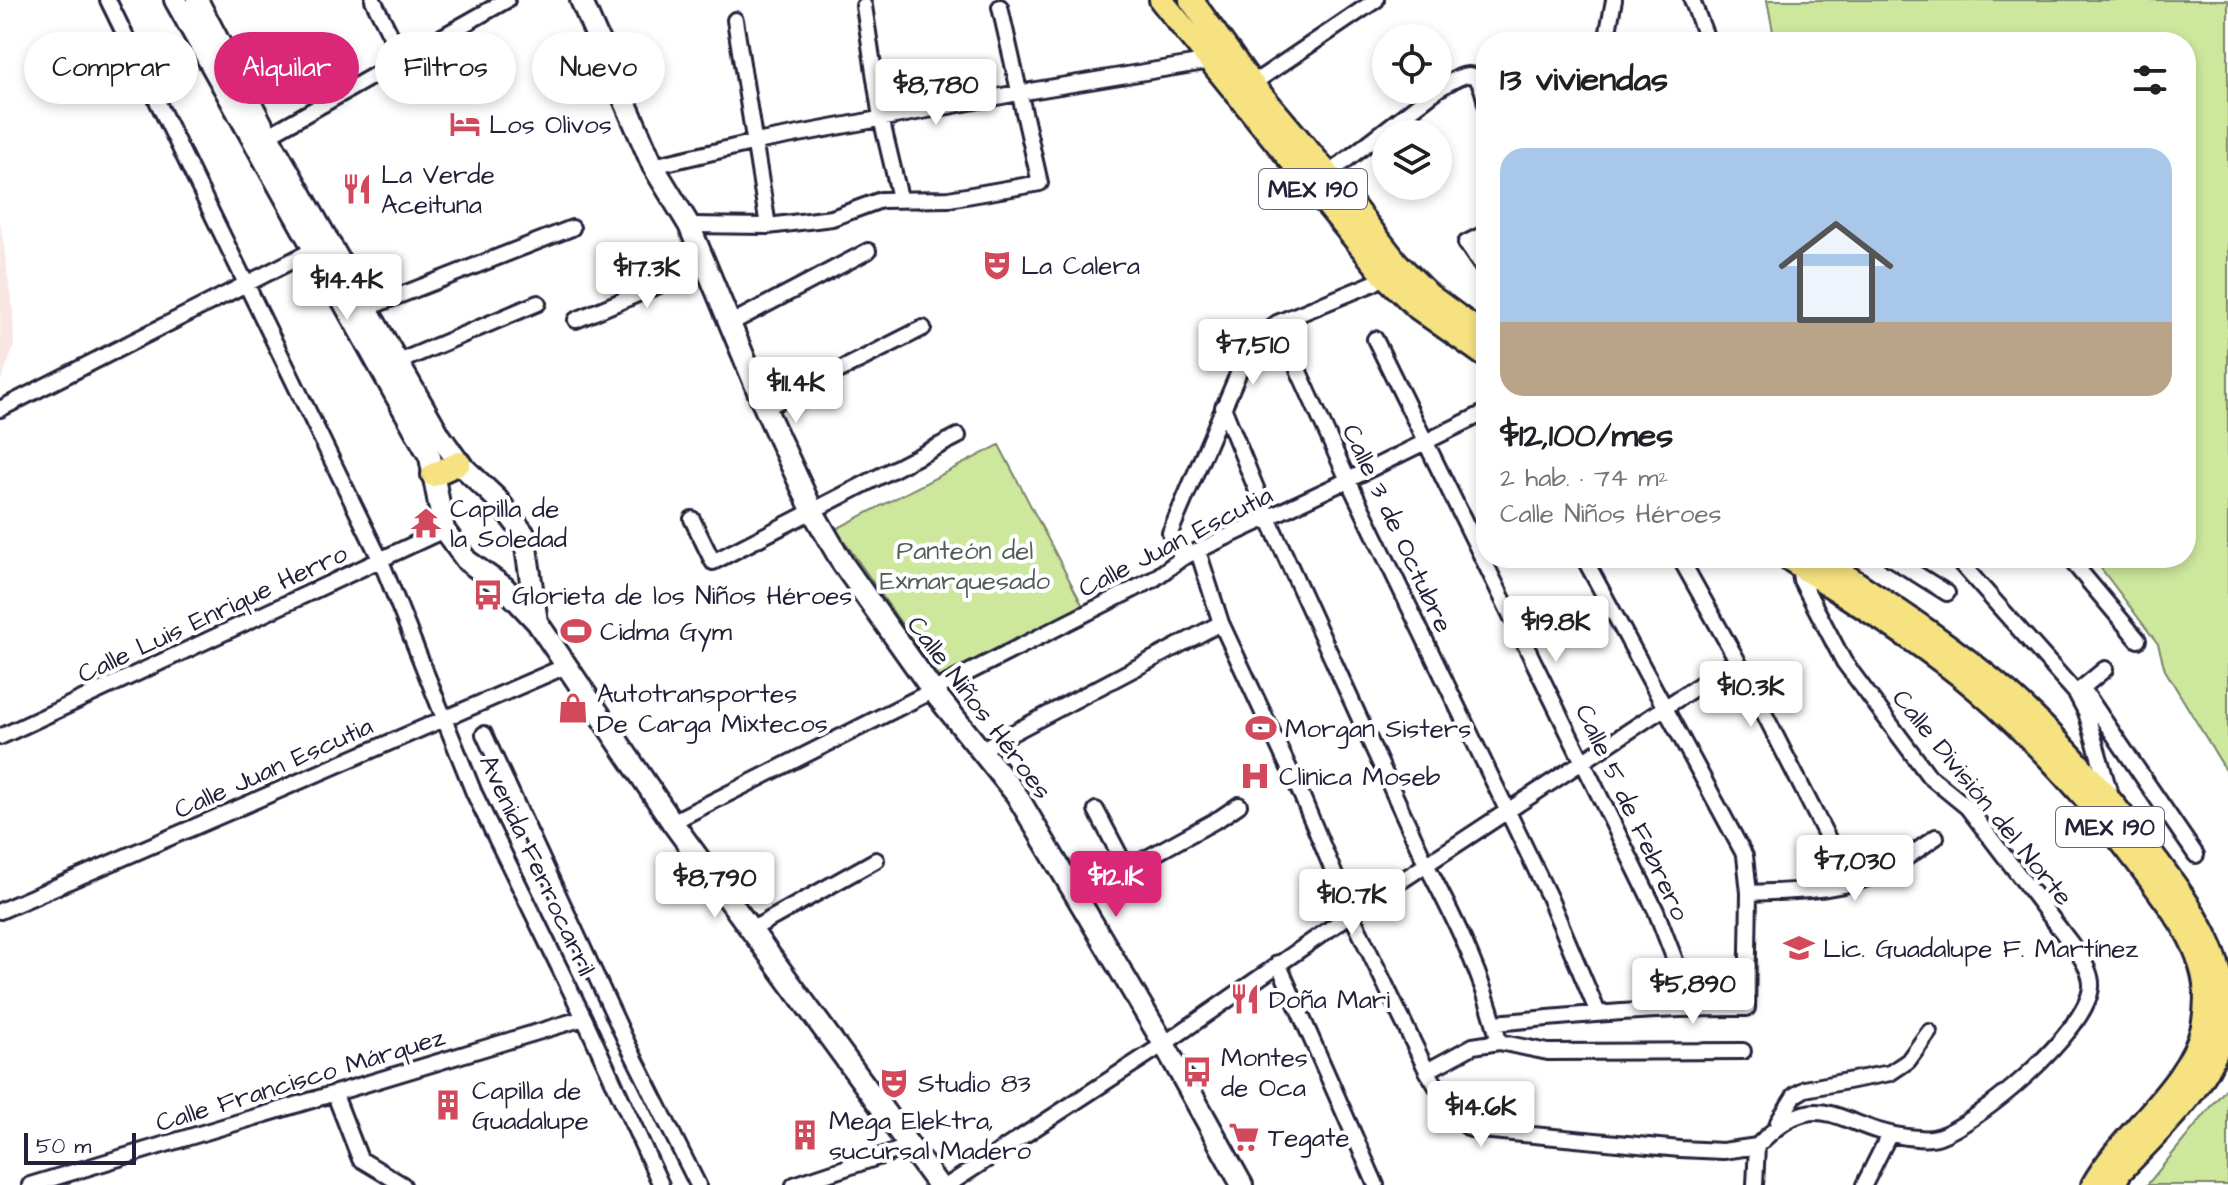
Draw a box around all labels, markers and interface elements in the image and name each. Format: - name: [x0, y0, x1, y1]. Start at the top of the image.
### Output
- map controls: [1372, 24, 1452, 200]
- button: locate: [1372, 24, 1452, 104]
- chip: Comprar: [24, 32, 198, 104]
- chip: Alquilar: [214, 32, 359, 104]
- chip: Filtros: [375, 32, 516, 104]
- chip: Nuevo: [532, 32, 665, 104]
- text: 13 viviendas: [1500, 56, 1668, 104]
- icon: filters: [2128, 58, 2172, 102]
- pin: $8,780: [871, 59, 1001, 127]
- text: $8,780: [893, 67, 979, 103]
- hotel icon: Los Olivos: [448, 107, 482, 141]
- place label: Los Olivos: [489, 107, 612, 143]
- button: layers: [1372, 120, 1452, 200]
- place label: La Verde Aceituna: [381, 157, 495, 223]
- road number: MEX 190: [1259, 169, 1367, 209]
- restaurant icon: La Verde Aceituna: [340, 172, 374, 206]
- icon: home: [1764, 200, 1908, 344]
- pin: $17.3K: [582, 242, 712, 310]
- theatre icon: La Calera: [980, 248, 1014, 282]
- place label: La Calera: [1021, 248, 1140, 284]
- text: $17.3K: [614, 250, 680, 286]
- pin: $14.4K: [282, 254, 412, 322]
- text: $14.4K: [311, 262, 383, 298]
- pin: $7,510: [1188, 319, 1318, 387]
- text: $7,510: [1216, 327, 1290, 363]
- pin: $11.4K: [731, 357, 861, 425]
- text: $11.4K: [767, 365, 825, 401]
- text: $12,100/mes: [1500, 412, 1673, 460]
- street label: Calle 3 de Octubre: [1333, 418, 1461, 639]
- text: 2 hab. · 74 m²: [1500, 460, 1668, 496]
- street label: Calle Juan Escutia: [1072, 477, 1279, 606]
- place label: Capilla de la Soledad: [450, 491, 567, 557]
- text: Calle Niños Héroes: [1500, 496, 1722, 532]
- temple icon: Capilla de la Soledad: [409, 506, 443, 540]
- park label: Panteón del Exmarquesado: [880, 533, 1051, 599]
- street label: Calle Luis Enrique Herro: [72, 535, 353, 692]
- bus stop icon: Glorieta de los Niños Héroes: [471, 578, 505, 612]
- place label: Glorieta de los Niños Héroes: [512, 578, 852, 614]
- pin: $19.8K: [1491, 596, 1621, 664]
- text: $19.8K: [1522, 604, 1590, 640]
- street label: Calle Niños Héroes: [898, 608, 1060, 807]
- sports icon: Cidma Gym: [559, 614, 593, 648]
- place label: Cidma Gym: [600, 614, 733, 652]
- pin: $10.3K: [1686, 661, 1816, 729]
- text: $10.3K: [1718, 669, 1784, 705]
- place label: Autotransportes De Carga Mixtecos: [597, 676, 828, 744]
- street label: Calle División del Norte: [1884, 682, 2081, 914]
- shop icon: Autotransportes De Carga Mixtecos: [556, 691, 590, 725]
- street label: Calle 5 de Febrero: [1566, 698, 1698, 927]
- street label: Calle Juan Escutia: [168, 708, 378, 828]
- sports icon: Morgan Sisters: [1244, 711, 1278, 745]
- place label: Morgan Sisters: [1285, 711, 1471, 749]
- street label: Avenida Ferrocarril: [470, 749, 604, 982]
- hospital icon: Clinica Moseb: [1238, 759, 1272, 793]
- place label: Clinica Moseb: [1279, 759, 1441, 795]
- road number: MEX 190: [2056, 807, 2164, 847]
- pin: $7,030: [1790, 835, 1920, 903]
- text: $7,030: [1814, 843, 1896, 879]
- pin: $12.1K: [1051, 851, 1181, 919]
- pin: $8,790: [650, 852, 780, 920]
- text: $12.1K: [1088, 859, 1144, 895]
- text: $8,790: [673, 860, 757, 896]
- pin: $10.7K: [1287, 869, 1417, 937]
- text: $10.7K: [1317, 877, 1387, 913]
- school or university icon: Lic. Guadalupe F. Martínez: [1782, 931, 1816, 965]
- place label: Lic. Guadalupe F. Martínez: [1823, 931, 2138, 967]
- pin: $5,890: [1628, 958, 1758, 1026]
- text: $5,890: [1650, 966, 1736, 1002]
- restaurant icon: Doña Mari: [1228, 982, 1262, 1016]
- place label: Doña Mari: [1269, 982, 1390, 1018]
- street label: Calle Francisco Márquez: [151, 1019, 449, 1141]
- place label: Montes de Oca: [1221, 1040, 1308, 1106]
- bus stop icon: Montes de Oca: [1180, 1055, 1214, 1089]
- theatre icon: Studio 83: [877, 1066, 911, 1100]
- place label: Studio 83: [918, 1066, 1031, 1102]
- place label: Capilla de Guadalupe: [472, 1073, 589, 1139]
- pin: $14.6K: [1416, 1081, 1546, 1149]
- building icon: Capilla de Guadalupe: [431, 1088, 465, 1122]
- text: $14.6K: [1445, 1089, 1517, 1125]
- place label: Mega Elektra, sucursal Madero: [829, 1103, 1032, 1169]
- building icon: Mega Elektra, sucursal Madero: [788, 1118, 822, 1152]
- supermarket icon: Tegate: [1227, 1120, 1261, 1154]
- place label: Tegate: [1268, 1120, 1349, 1158]
- scale bar: [24, 1129, 136, 1165]
- text: 50 m: [36, 1131, 91, 1162]

